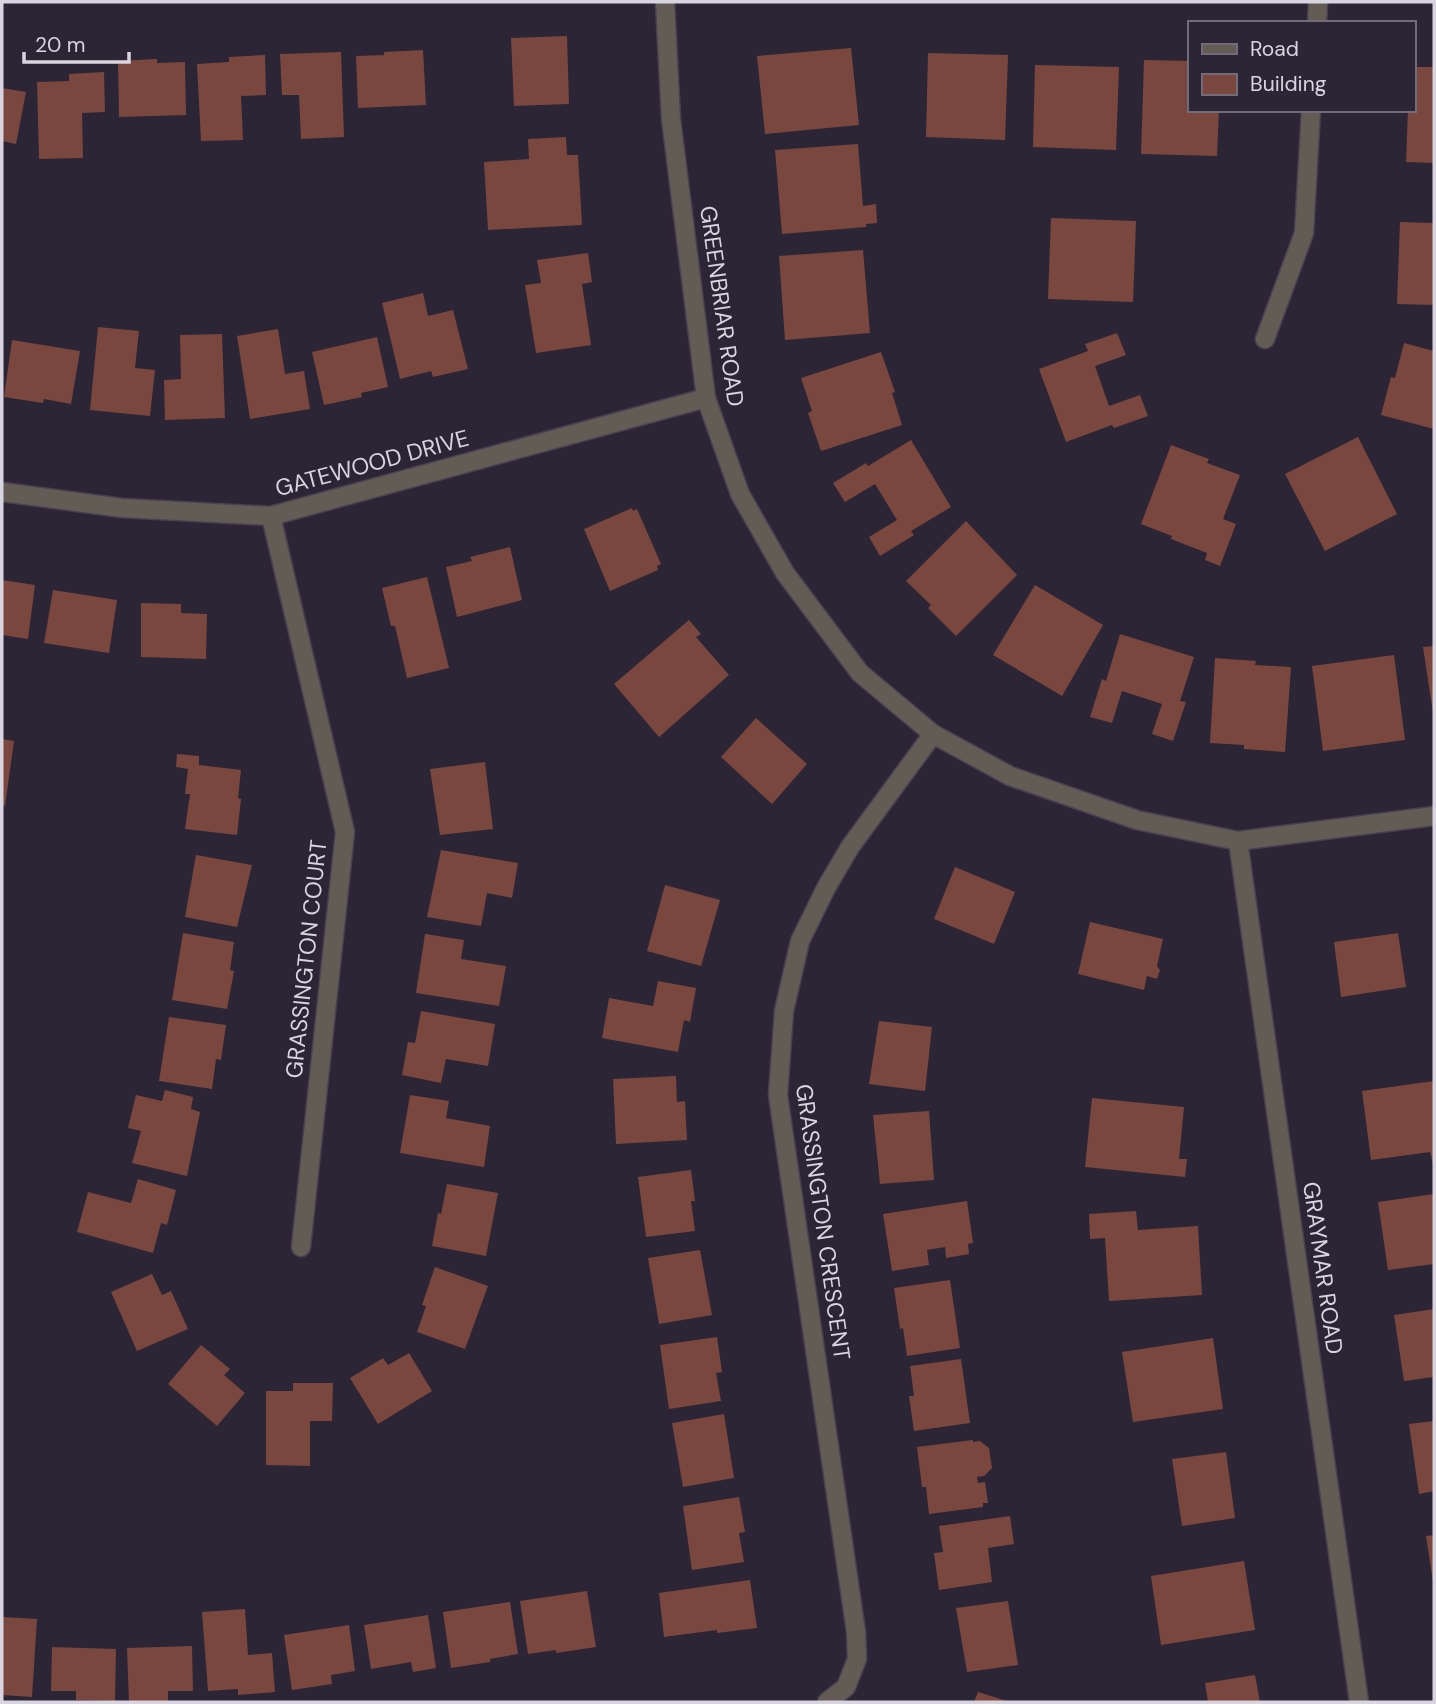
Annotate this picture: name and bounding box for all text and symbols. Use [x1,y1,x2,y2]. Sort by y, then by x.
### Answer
scale bar [24,21,130,65]
legend [1188,21,1415,112]
text: 20 m [35,31,86,59]
text: Road [1250,35,1299,63]
text: Building [1250,70,1327,98]
street label: GREENBRIAR ROAD [693,204,751,408]
street label: GATEWOOD DRIVE [272,423,472,503]
street label: GRASSINGTON COURT [279,838,333,1080]
street label: GRASSINGTON CRESCENT [789,1082,857,1362]
street label: GRAYMAR ROAD [1296,1180,1350,1356]

